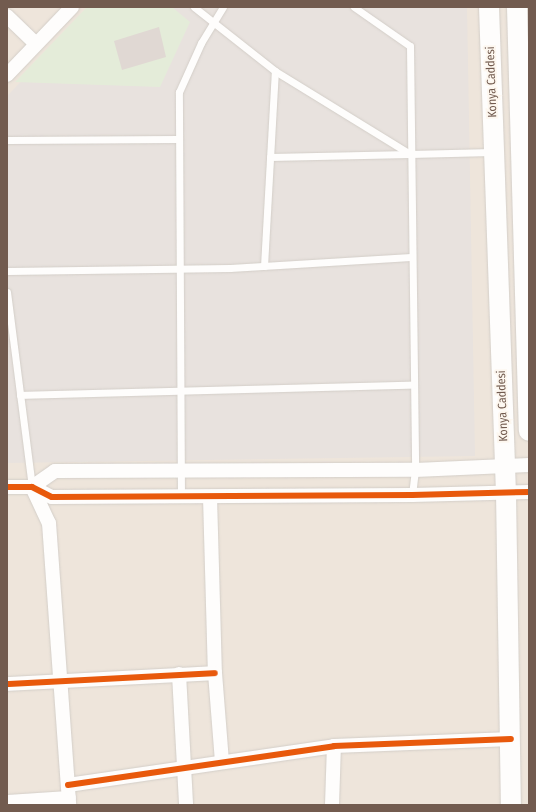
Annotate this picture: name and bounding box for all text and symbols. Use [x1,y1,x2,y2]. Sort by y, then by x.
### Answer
street label: Konya Caddesi [484,46,500,118]
street label: Konya Caddesi [495,370,511,442]

